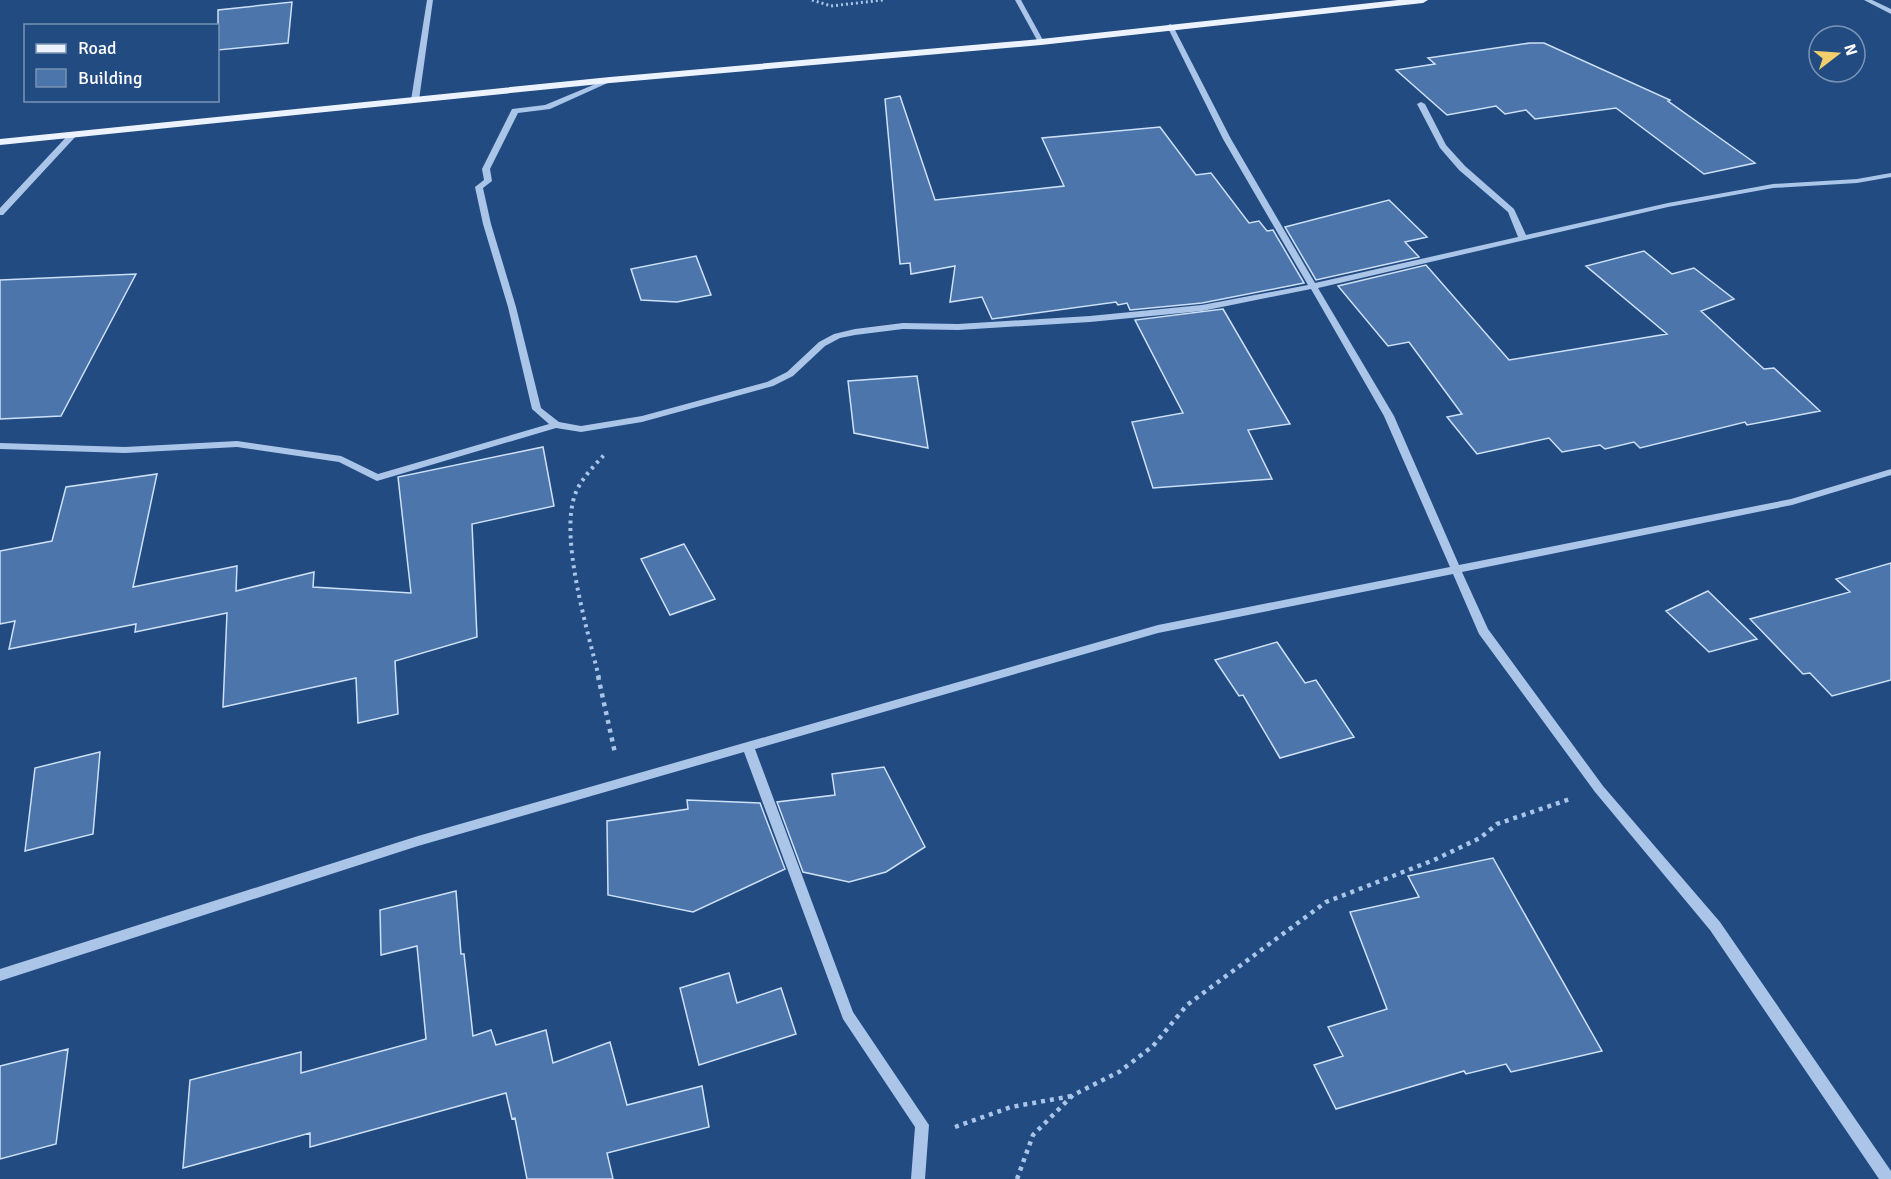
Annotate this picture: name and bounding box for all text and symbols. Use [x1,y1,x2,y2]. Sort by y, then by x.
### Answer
legend [24,24,219,102]
north arrow [1807,24,1867,84]
text: Road [78,37,117,59]
text: N [1839,42,1862,58]
text: Building [78,67,142,89]

